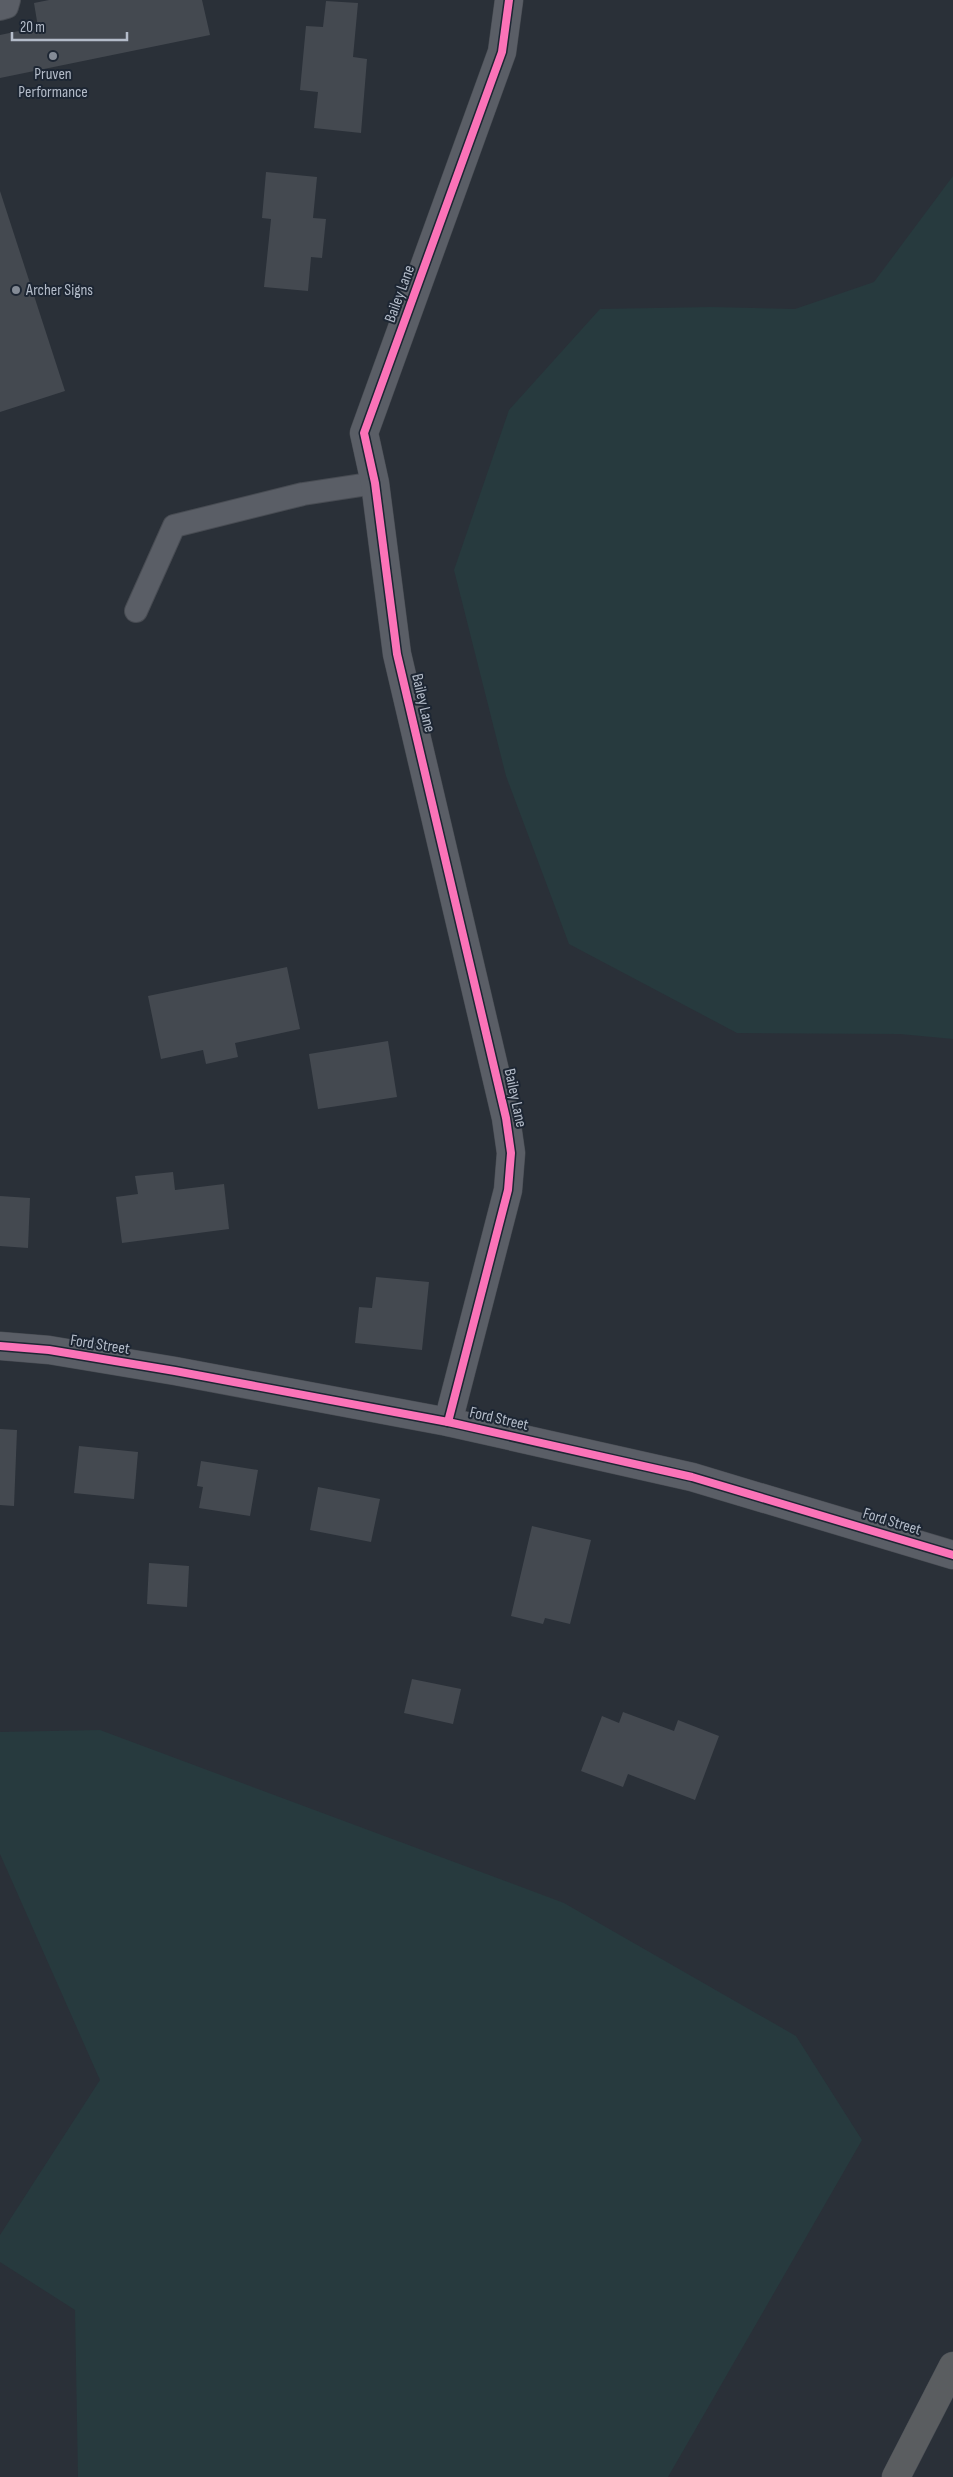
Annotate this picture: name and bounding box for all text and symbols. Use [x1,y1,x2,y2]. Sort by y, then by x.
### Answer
scale bar [12,10,128,42]
text: 20 m [20,18,45,37]
marker: Pruven Performance [47,50,59,62]
place label: Pruven Performance [18,65,88,102]
street label: Bailey Lane [381,263,419,325]
place label: Archer Signs [25,281,93,300]
marker: Archer Signs [10,284,22,296]
street label: Bailey Lane [407,672,439,734]
street label: Bailey Lane [500,1067,530,1129]
street label: Ford Street [69,1331,131,1359]
street label: Ford Street [468,1403,530,1435]
street label: Ford Street [861,1504,923,1540]

